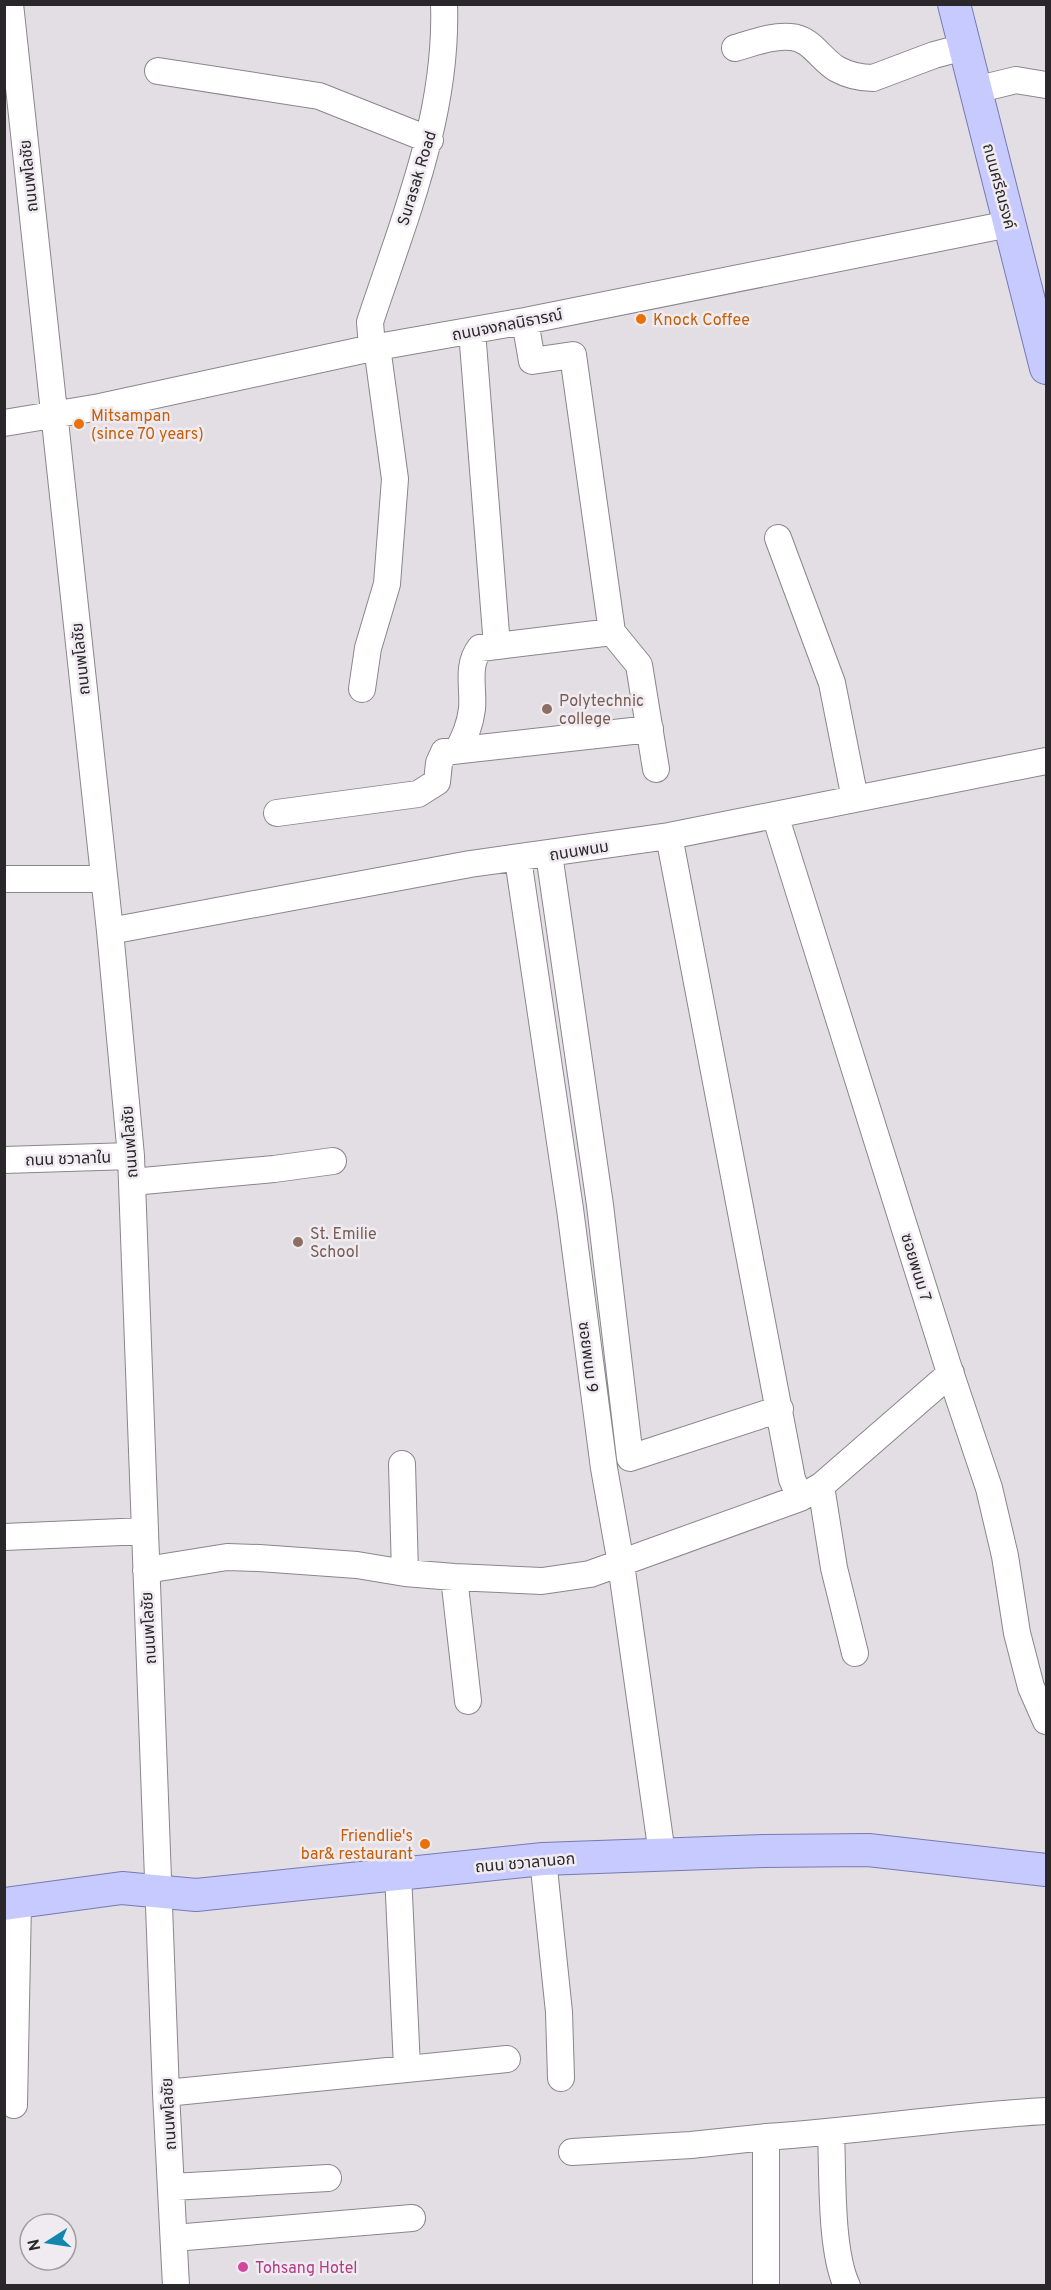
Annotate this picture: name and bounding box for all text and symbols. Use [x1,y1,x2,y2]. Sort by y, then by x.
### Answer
street label: Surasak Road [394,129,442,228]
street label: ถนนพโลชัย [16,139,44,213]
street label: ถนนศรีณรงค์ [977,141,1019,232]
street label: ถนนจงกลนิธารณ์ [450,305,564,347]
place label: Knock Coffee [653,311,750,331]
marker: Knock Coffee [634,312,648,326]
place label: Mitsampan (since 70 years) [91,407,204,445]
marker: Mitsampan (since 70 years) [72,417,86,431]
street label: ถนนพโลชัย [68,622,96,696]
place label: Polytechnic college [559,692,644,730]
marker: Polytechnic college [540,702,554,716]
street label: ถนนพนม [548,837,611,867]
street label: ถนนพโลชัย [118,1105,144,1179]
street label: ถนน ชวาลาใน [25,1149,111,1171]
place label: St. Emilie School [310,1225,377,1263]
street label: ซอยพนม 7 [895,1231,935,1304]
marker: St. Emilie School [291,1235,305,1249]
street label: ซอยพนม 9 [573,1320,601,1394]
street label: ถนนพโลชัย [138,1591,162,1665]
place label: Friendlie's bar& restaurant [301,1827,413,1865]
marker: Friendlie's bar& restaurant [418,1837,432,1851]
street label: ถนน ชวาลานอก [474,1850,576,1878]
street label: ถนนพโลชัย [158,2077,182,2151]
north arrow [18,2212,78,2272]
text: N [24,2237,46,2252]
place label: Tohsang Hotel [255,2259,358,2279]
marker: Tohsang Hotel [236,2260,250,2274]

